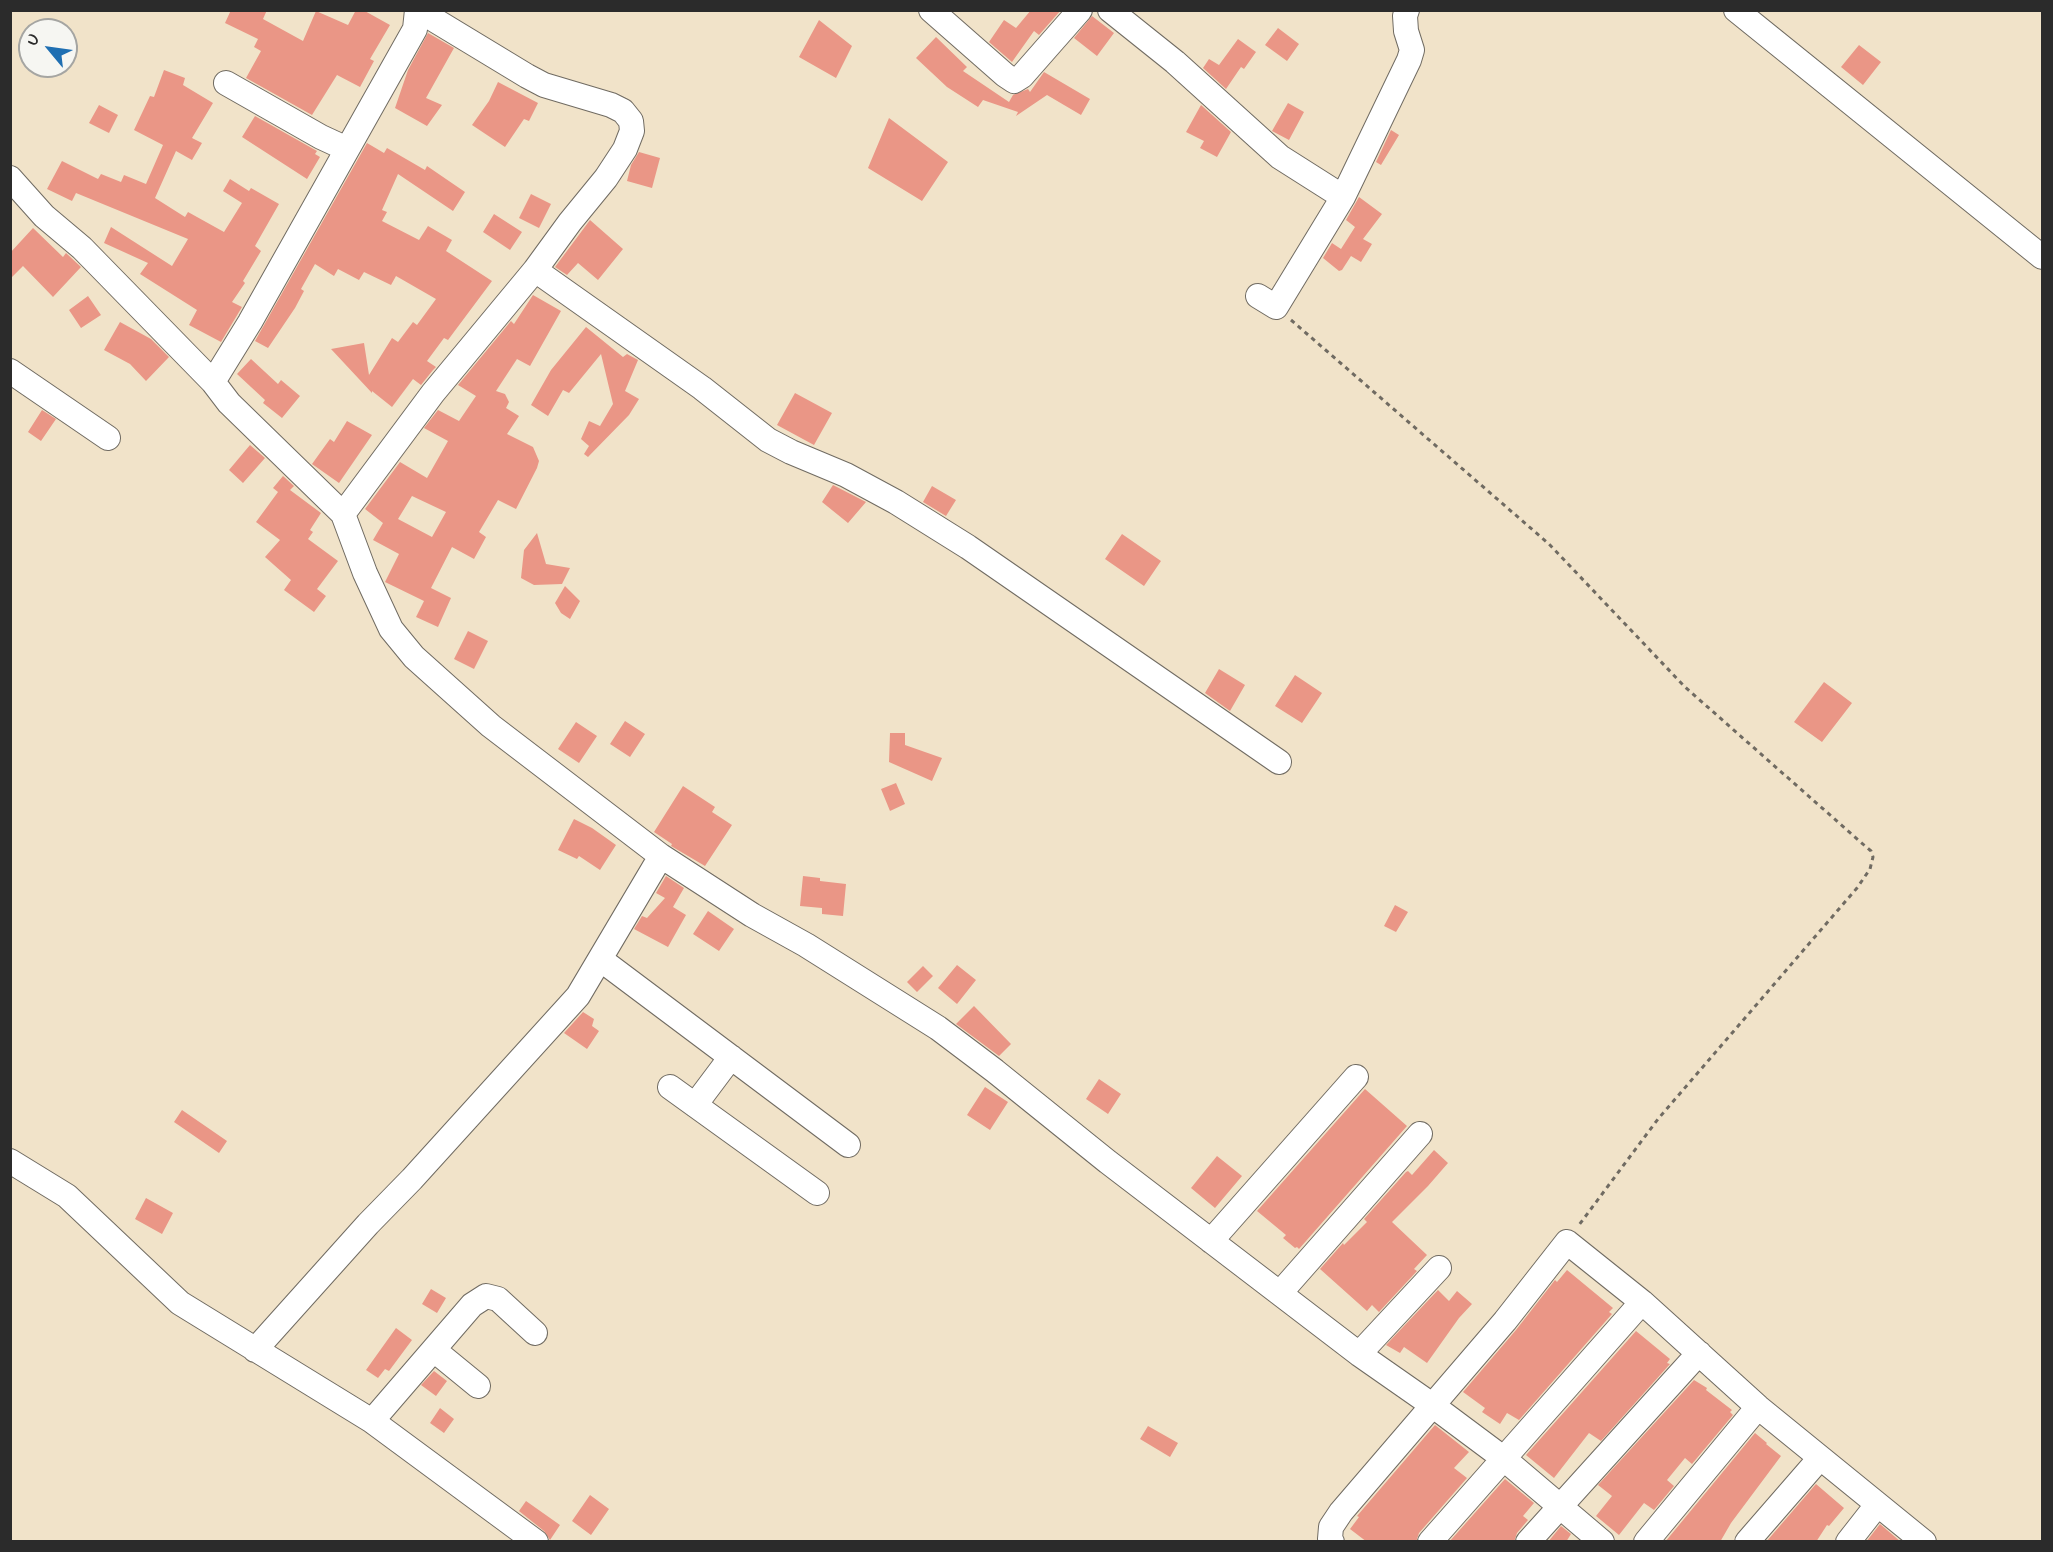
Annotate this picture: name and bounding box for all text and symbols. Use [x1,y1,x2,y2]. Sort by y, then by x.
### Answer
north arrow [18,18,78,78]
text: U [22,30,45,50]

